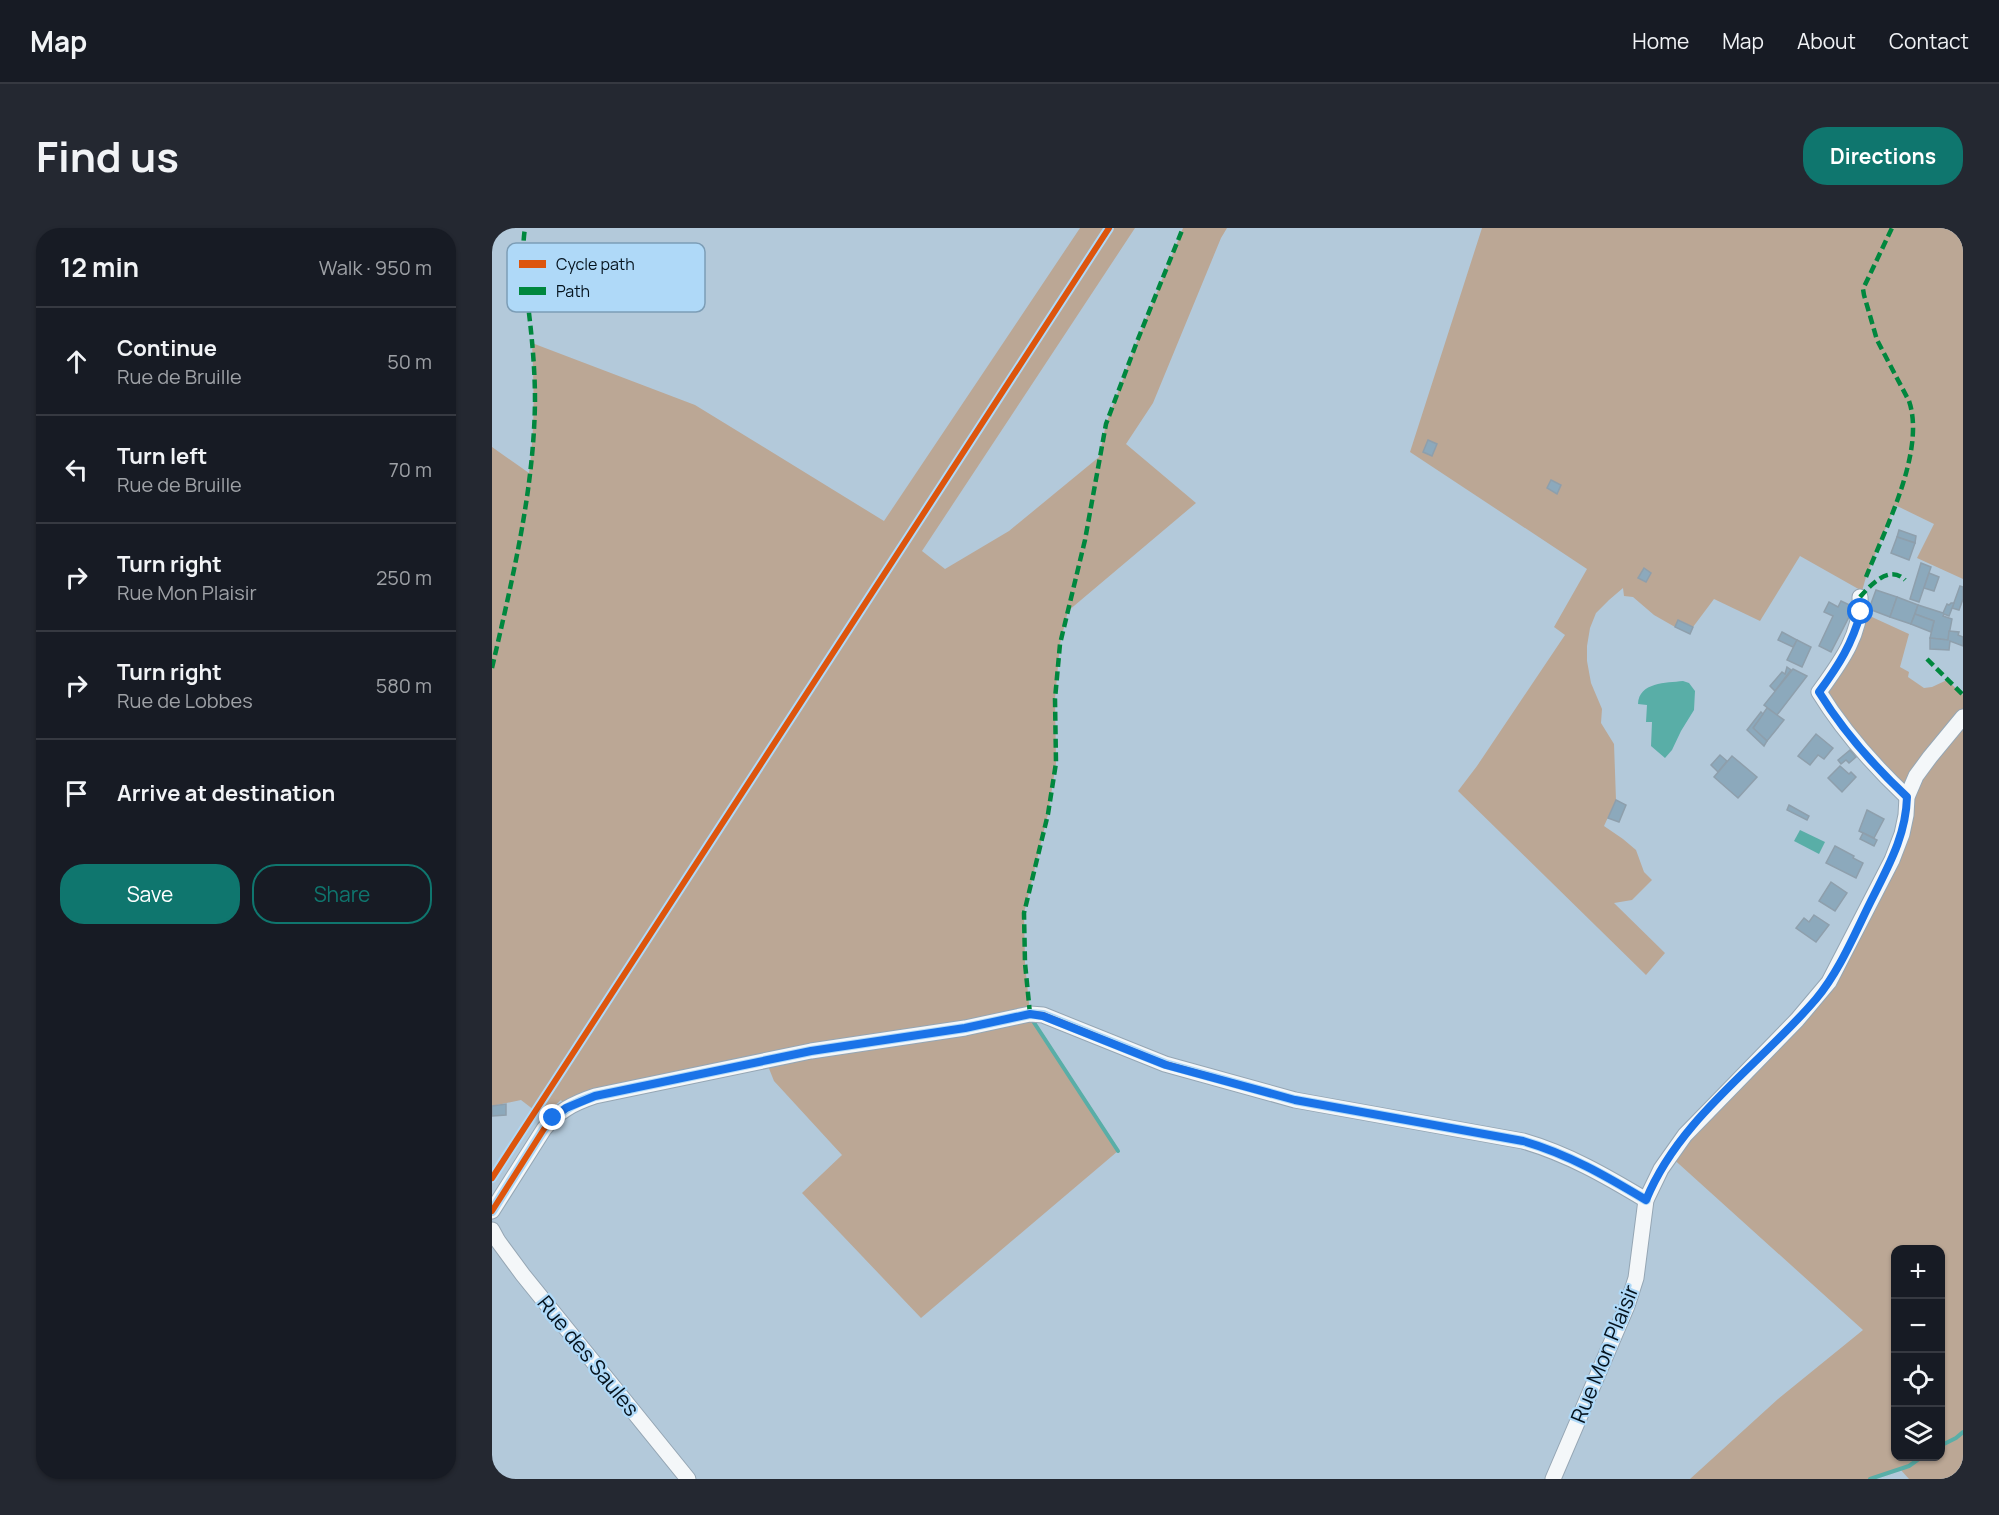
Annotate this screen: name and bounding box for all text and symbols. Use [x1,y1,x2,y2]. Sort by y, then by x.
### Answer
text: Map [30,22,87,60]
text: Home [1632,27,1689,55]
text: Map [1722,27,1764,55]
text: About [1797,27,1856,55]
text: Contact [1889,27,1969,55]
text: Find us [36,127,179,185]
button: Directions [1803,127,1963,185]
legend [507,243,705,312]
text: 12 min [60,249,139,285]
text: Cycle path [556,253,635,275]
text: Walk · 950 m [319,254,432,281]
text: Path [556,280,590,302]
text: Continue [117,333,217,363]
icon: ahead [60,345,93,378]
text: 50 m [387,348,432,375]
text: Rue de Bruille [117,363,242,390]
text: Turn left [117,441,207,471]
icon: left [60,453,93,486]
text: 70 m [389,456,432,483]
text: Rue de Bruille [117,471,242,498]
text: Turn right [117,549,222,579]
icon: right [60,561,93,594]
text: 250 m [376,564,432,591]
text: Rue Mon Plaisir [117,579,257,606]
route start [1847,598,1873,624]
text: Turn right [117,657,222,687]
icon: right [60,669,93,702]
text: 580 m [376,672,432,699]
text: Rue de Lobbes [117,687,253,714]
icon: arrive [60,777,93,810]
text: Arrive at destination [117,778,335,808]
button: Save [60,864,240,924]
button: Share [252,864,432,924]
route end [539,1104,565,1130]
map controls [1891,1245,1945,1461]
button: + [1891,1245,1945,1299]
street label: Rue Mon Plaisir [1564,1280,1645,1427]
street label: Rue des Saules [532,1289,646,1421]
button: − [1891,1299,1945,1353]
button: locate [1891,1353,1945,1407]
button: layers [1891,1407,1945,1461]

